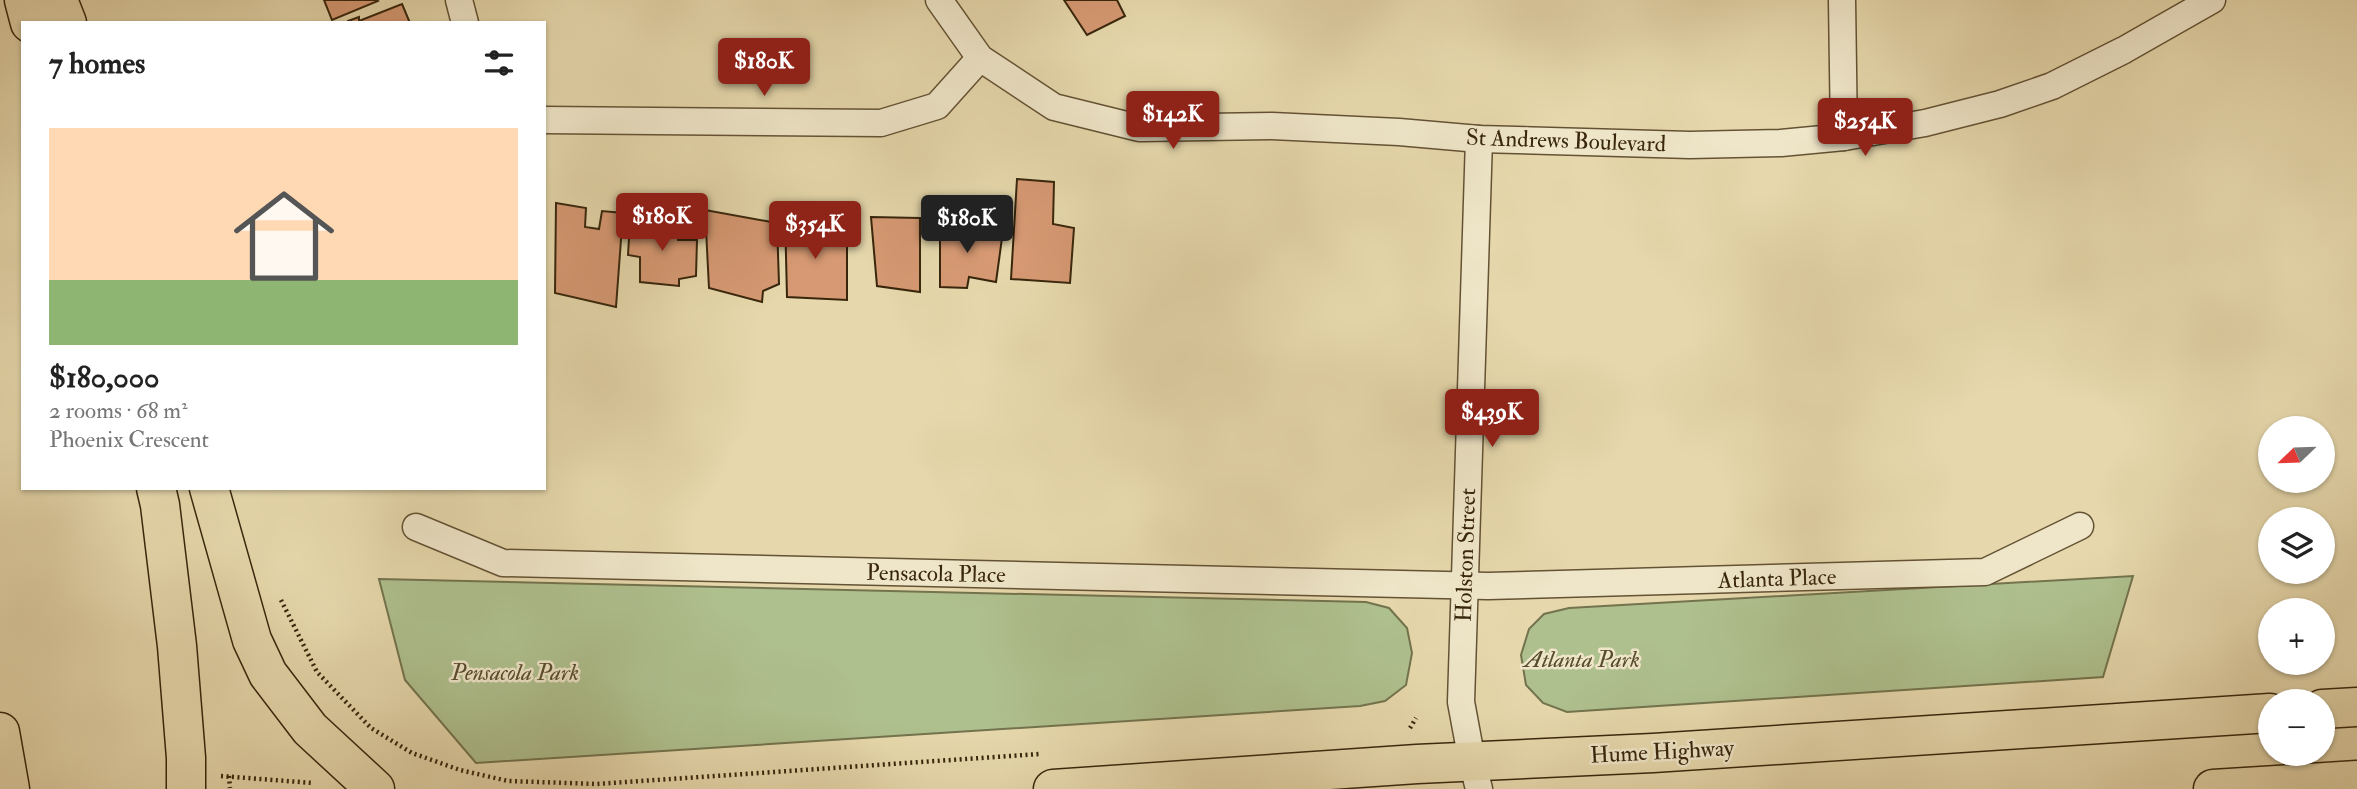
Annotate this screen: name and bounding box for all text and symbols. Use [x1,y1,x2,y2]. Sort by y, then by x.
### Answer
pin: $180K [715,38,813,98]
icon: filters [480,44,518,82]
text: 7 homes [49,45,145,82]
text: $180K [734,46,794,75]
pin: $142K [1124,92,1222,151]
text: $142K [1142,99,1204,128]
pin: $254K [1816,99,1914,158]
text: $254K [1834,106,1896,135]
street label: St Andrews Boulevard [1465,123,1667,158]
icon: home [221,173,347,299]
pin: $180K [613,194,711,253]
pin: $180K [918,196,1016,255]
text: $180K [632,201,692,230]
pin: $354K [766,202,864,261]
text: $180K [937,203,997,232]
text: $354K [785,209,845,238]
text: $180,000 [49,359,159,396]
pin: $439K [1443,390,1541,449]
text: 2 rooms · 68 m² [49,396,188,425]
text: $439K [1461,397,1523,426]
north arrow [2258,416,2334,494]
map controls [2258,416,2335,766]
text: Phoenix Crescent [49,425,209,454]
street label: Holston Street [1449,488,1482,622]
button: layers [2258,507,2335,584]
street label: Pensacola Place [866,558,1006,589]
street label: Atlanta Place [1716,562,1837,595]
button: + [2258,598,2335,675]
park label: Atlanta Park [1521,645,1640,674]
park label: Pensacola Park [450,658,579,687]
button: − [2258,689,2335,766]
street label: Hume Highway [1589,733,1736,770]

